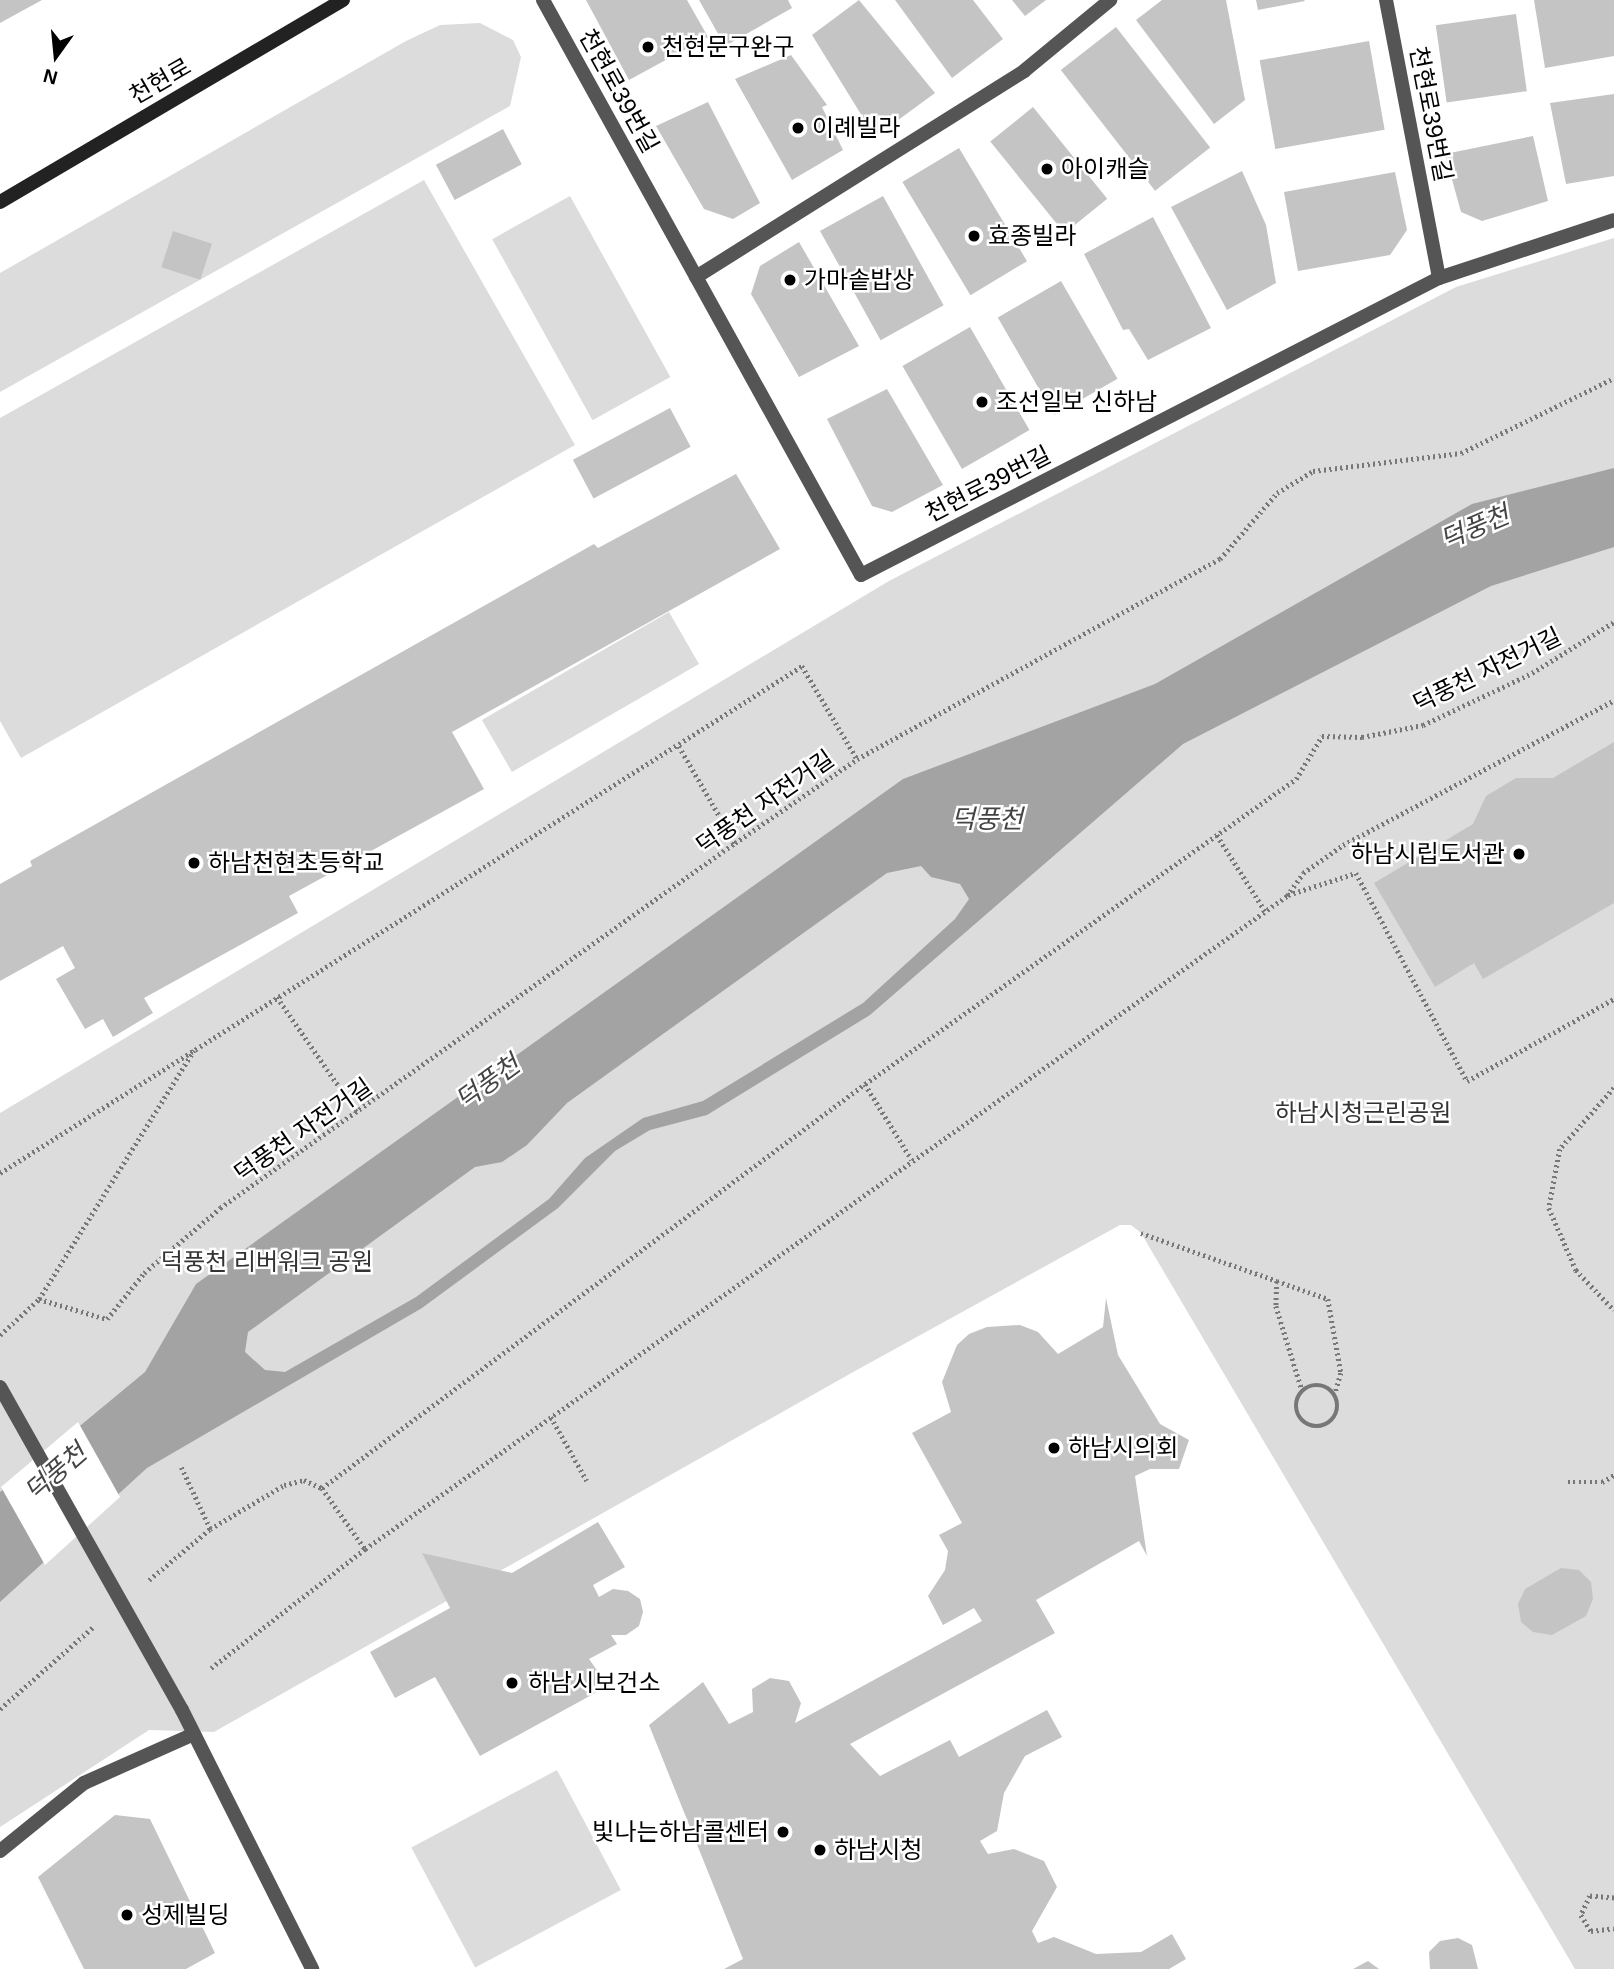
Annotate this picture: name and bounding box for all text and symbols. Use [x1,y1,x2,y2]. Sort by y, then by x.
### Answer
north arrow [21,21,91,91]
street label: 천현로39번길 [573,24,665,158]
place label: 천현문구완구 [662,33,794,61]
marker: 천현문구완구 [640,39,656,55]
street label: 천현로39번길 [1404,44,1458,184]
street label: 천현로 [124,52,196,110]
text: N [41,65,60,89]
place label: 이례빌라 [812,114,900,142]
marker: 이례빌라 [790,120,806,136]
place label: 아이캐슬 [1061,155,1149,183]
marker: 아이캐슬 [1039,161,1055,177]
place label: 효종빌라 [988,222,1076,250]
marker: 효종빌라 [966,228,982,244]
place label: 가마솥밥상 [804,266,914,294]
marker: 가마솥밥상 [782,272,798,288]
place label: 조선일보 신하남 [996,388,1157,416]
marker: 조선일보 신하남 [974,394,990,410]
street label: 천현로39번길 [920,440,1056,528]
water label: 덕풍천 [1436,500,1514,556]
street label: 덕풍천 자전거길 [1408,622,1566,718]
street label: 덕풍천 자전거길 [691,744,839,860]
water label: 덕풍천 [951,804,1023,836]
place label: 하남시립도서관 [1350,840,1505,868]
marker: 하남시립도서관 [1511,846,1527,862]
place label: 하남천현초등학교 [208,849,385,877]
marker: 하남천현초등학교 [186,855,202,871]
water label: 덕풍천 [450,1049,526,1117]
street label: 덕풍천 자전거길 [229,1072,377,1188]
park label: 하남시청근린공원 [1275,1099,1451,1127]
park label: 덕풍천 리버워크 공원 [161,1248,373,1276]
place label: 하남시의회 [1068,1434,1178,1462]
water label: 덕풍천 [19,1438,93,1508]
marker: 하남시의회 [1046,1440,1062,1456]
place label: 하남시보건소 [528,1669,660,1697]
marker: 하남시보건소 [502,1673,522,1693]
place label: 빛나는하남콜센터 [592,1818,769,1846]
marker: 빛나는하남콜센터 [775,1824,791,1840]
place label: 하남시청 [834,1836,922,1864]
marker: 하남시청 [812,1842,828,1858]
place label: 성제빌딩 [141,1901,229,1929]
marker: 성제빌딩 [119,1907,135,1923]

